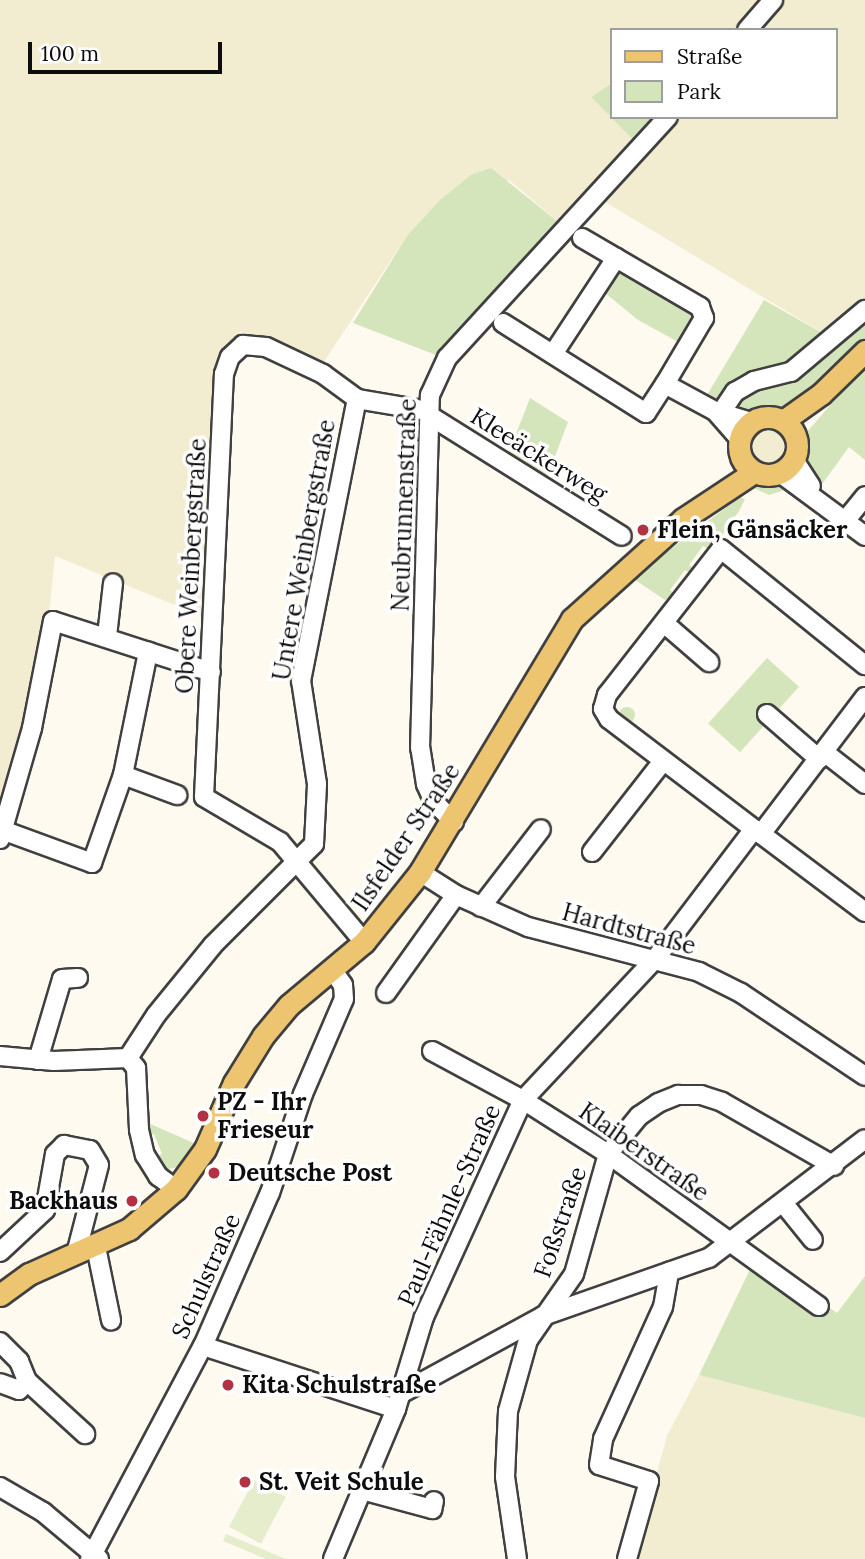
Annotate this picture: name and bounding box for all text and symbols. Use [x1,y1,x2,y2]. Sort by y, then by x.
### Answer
scale bar [32,28,226,72]
legend [610,28,837,119]
text: 100 m [41,40,99,67]
text: Straße [677,43,742,70]
text: Park [677,78,721,105]
street label: Neubrunnenstraße [386,398,422,612]
street label: Kleeäckerweg [465,402,613,508]
street label: Untere Weinbergstraße [267,417,341,683]
street label: Obere Weinbergstraße [170,438,212,694]
place label: Flein, Gänsäcker [657,516,847,544]
marker: Flein, Gänsäcker [635,522,651,538]
street label: Ilsfelder Straße [346,758,466,916]
street label: Hardtstraße [559,897,699,961]
place label: PZ - Ihr Frieseur [217,1088,314,1144]
street label: Klaiberstraße [574,1097,714,1207]
street label: Paul-Fähnle-Straße [392,1100,506,1310]
marker: PZ - Ihr Frieseur [195,1108,211,1124]
place label: Deutsche Post [228,1159,392,1187]
street label: Foßstraße [528,1163,592,1281]
marker: Deutsche Post [206,1165,222,1181]
place label: Backhaus [9,1187,118,1215]
marker: Backhaus [124,1193,140,1209]
street label: Schulstraße [166,1209,246,1343]
place label: Kita Schulstraße [242,1371,436,1399]
marker: Kita Schulstraße [220,1377,236,1393]
place label: St. Veit Schule [259,1468,424,1496]
marker: St. Veit Schule [237,1474,253,1490]

